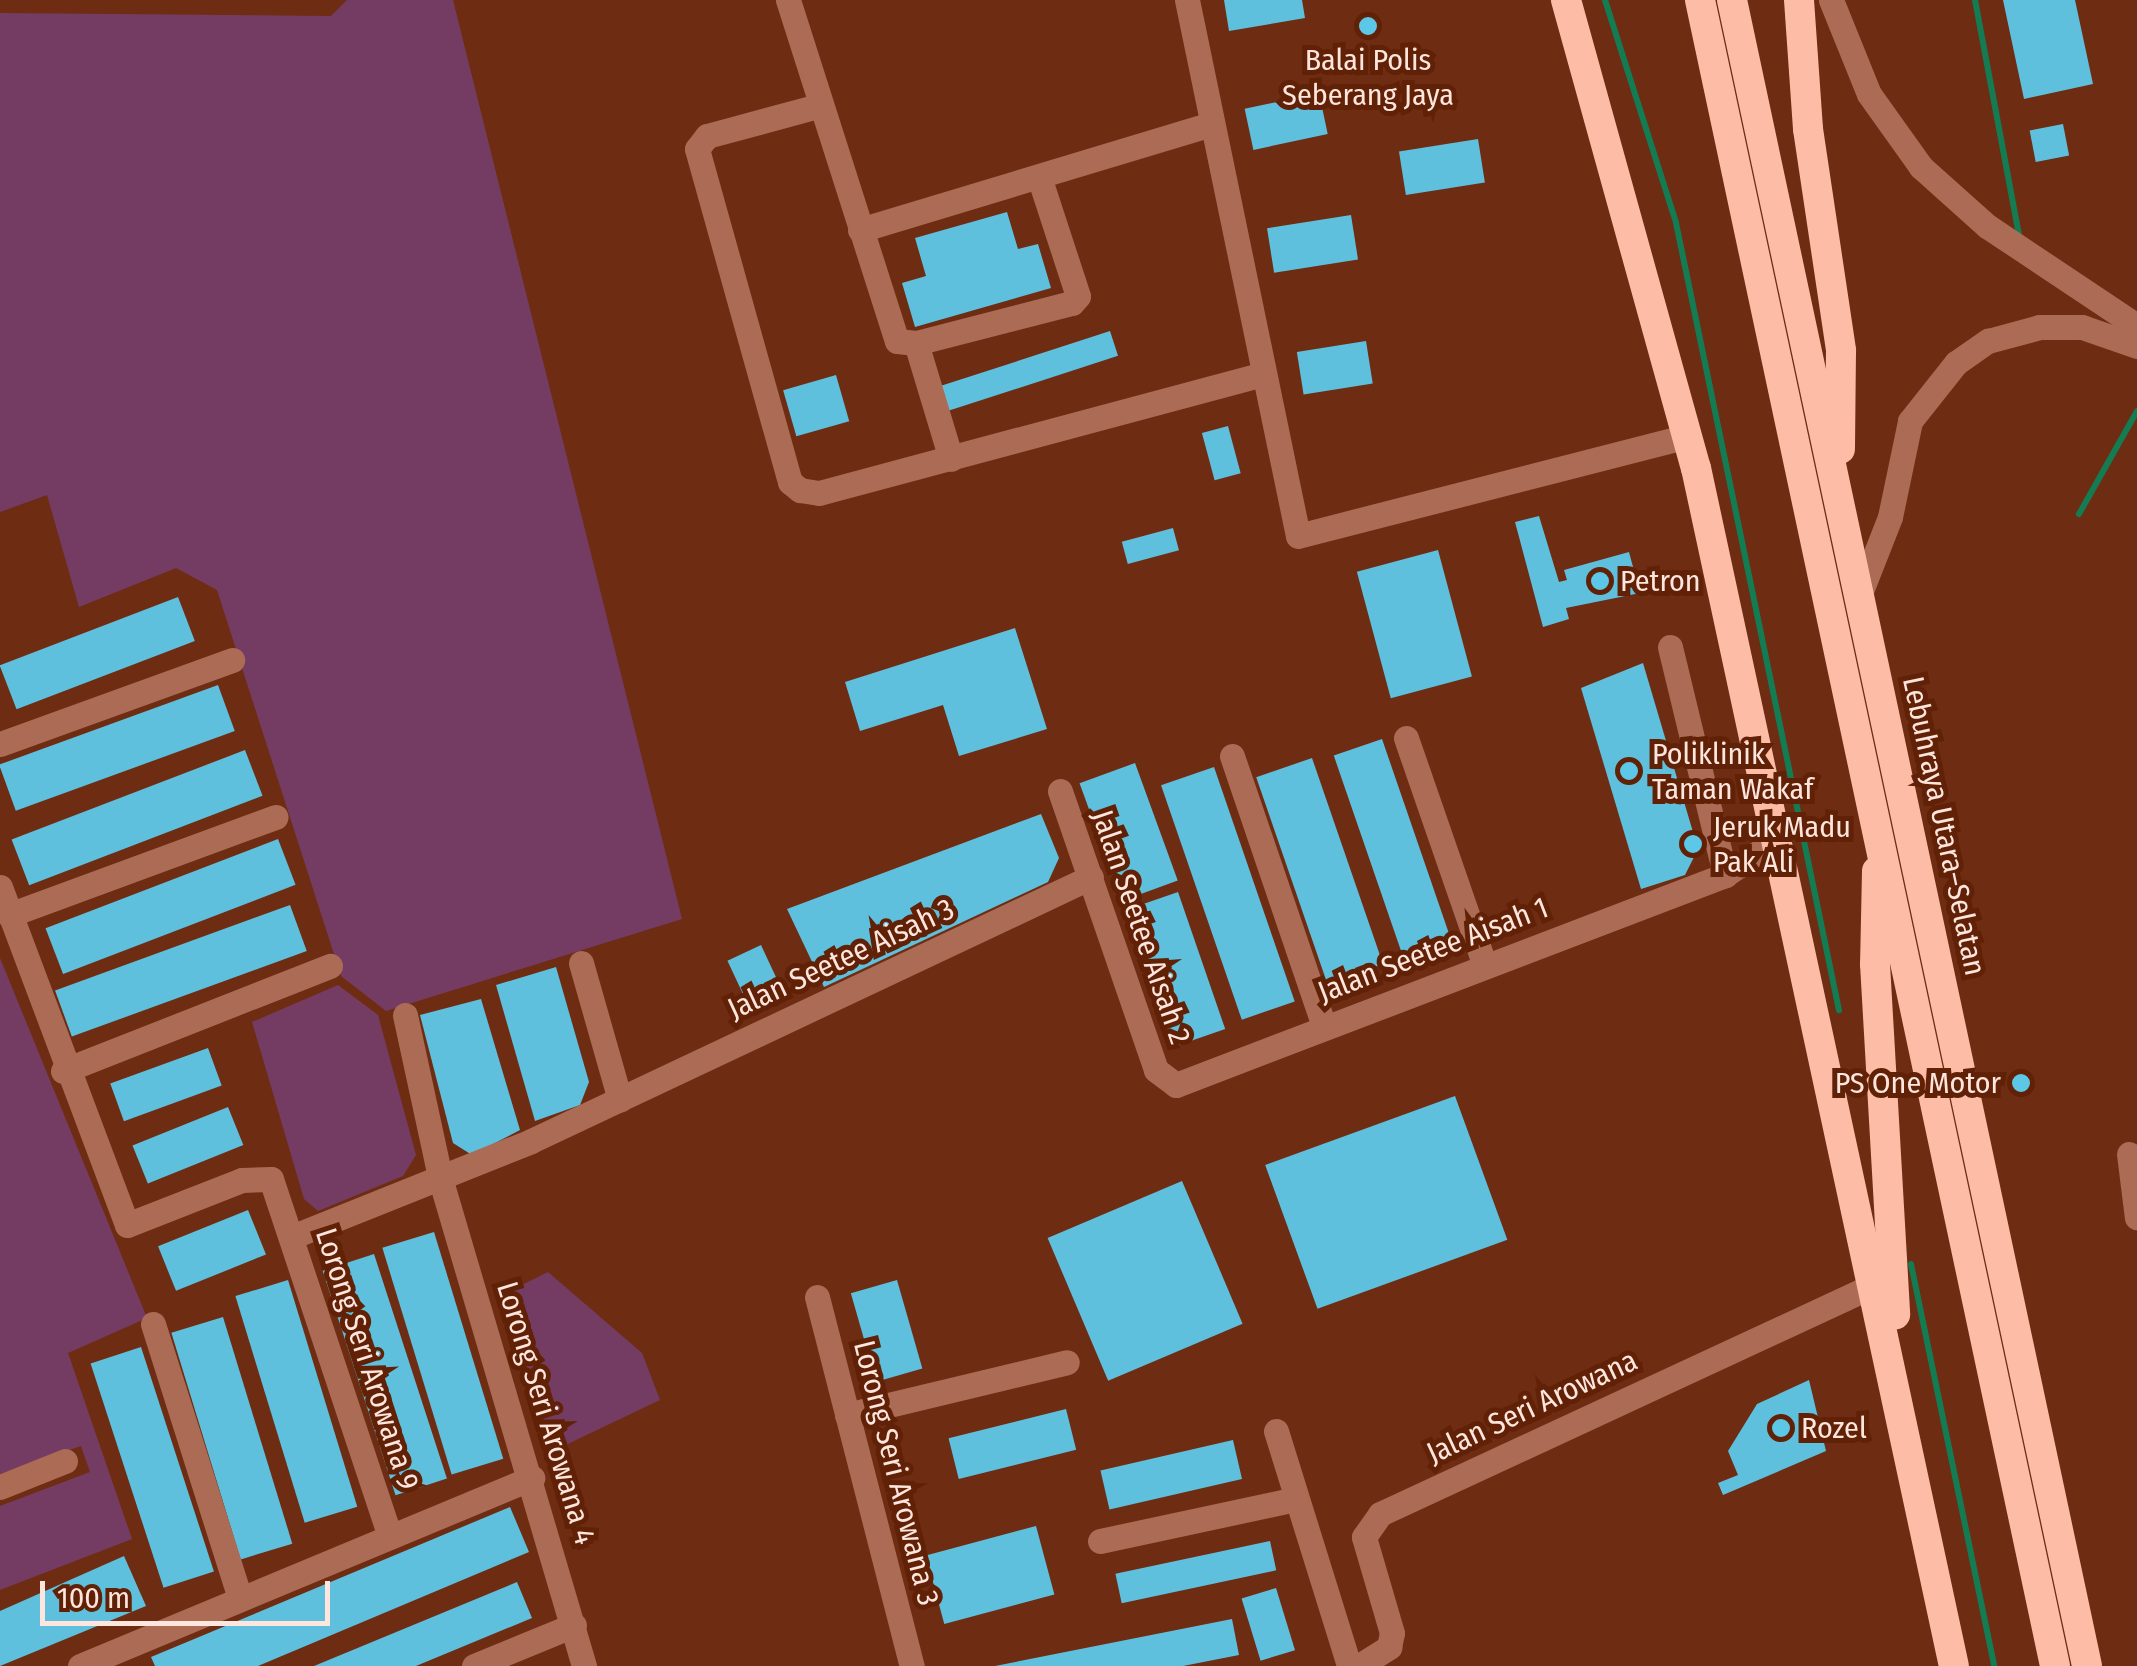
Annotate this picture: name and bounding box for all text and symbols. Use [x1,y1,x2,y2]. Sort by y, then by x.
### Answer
marker: Balai Polis Seberang Jaya [1357,15,1379,37]
place label: Balai Polis Seberang Jaya [1282,42,1454,112]
place label: Petron [1620,563,1701,599]
marker: Petron [1589,570,1611,592]
street label: Lebuhraya Utara–Selatan [1895,673,1993,979]
place label: Poliklinik Taman Wakaf [1652,736,1813,806]
marker: Poliklinik Taman Wakaf [1616,758,1642,784]
street label: Jalan Seetee Aisah 2 [1084,805,1198,1049]
place label: Jeruk Madu Pak Ali [1713,809,1851,880]
marker: Jeruk Madu Pak Ali [1682,833,1704,855]
street label: Jalan Seetee Aisah 1 [1313,890,1553,1010]
street label: Jalan Seetee Aisah 3 [722,891,960,1027]
place label: PS One Motor [1835,1065,2001,1101]
marker: PS One Motor [2010,1072,2032,1094]
street label: Lorong Seri Arowana 9 [308,1224,426,1494]
street label: Lorong Seri Arowana 4 [489,1277,603,1549]
street label: Lorong Seri Arowana 3 [846,1337,946,1609]
street label: Jalan Seri Arowana [1421,1342,1643,1472]
place label: Rozel [1801,1410,1867,1446]
marker: Rozel [1770,1417,1792,1439]
scale bar [45,1561,335,1623]
text: 100 m [57,1580,130,1616]

